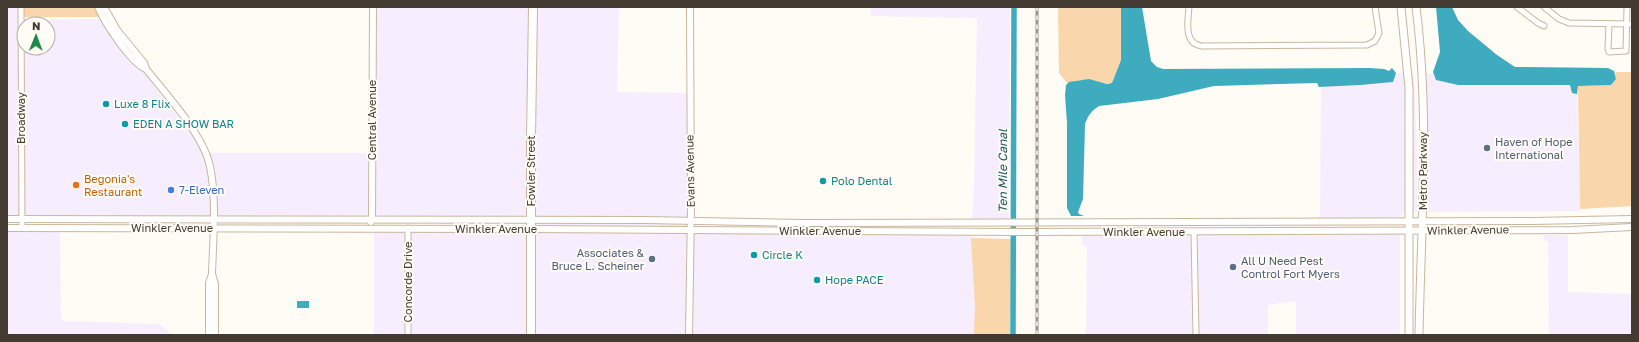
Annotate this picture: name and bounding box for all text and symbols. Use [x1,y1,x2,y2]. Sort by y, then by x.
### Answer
north arrow [16,16,56,56]
text: N [32,19,40,32]
street label: Central Avenue [365,80,378,160]
street label: Broadway [14,92,27,144]
place label: Luxe 8 Flix [114,97,170,110]
marker: Luxe 8 Flix [101,99,111,109]
place label: EDEN A SHOW BAR [133,117,234,130]
marker: EDEN A SHOW BAR [120,119,130,129]
water label: Ten Mile Canal [995,128,1010,213]
street label: Metro Parkway [1416,132,1429,210]
street label: Evans Avenue [682,134,697,208]
street label: Fowler Street [524,135,537,207]
place label: Haven of Hope International [1495,135,1573,161]
marker: Haven of Hope International [1482,143,1492,153]
place label: Begonia's Restaurant [84,172,142,198]
place label: Polo Dental [831,174,893,187]
marker: Polo Dental [818,176,828,186]
marker: Begonia's Restaurant [71,180,81,190]
place label: 7-Eleven [179,183,224,196]
marker: 7-Eleven [166,185,176,195]
street label: Winkler Avenue [131,221,213,234]
street label: Winkler Avenue [455,222,537,235]
street label: Winkler Avenue [1427,222,1509,237]
street label: Winkler Avenue [779,224,861,237]
street label: Winkler Avenue [1103,225,1185,238]
street label: Concorde Drive [401,242,414,322]
place label: Associates & Bruce L. Scheiner [551,246,645,272]
place label: Circle K [762,248,803,261]
marker: Circle K [749,250,759,260]
marker: Associates & Bruce L. Scheiner [647,254,657,264]
place label: All U Need Pest Control Fort Myers [1241,254,1340,280]
marker: All U Need Pest Control Fort Myers [1228,262,1238,272]
place label: Hope PACE [825,273,884,286]
marker: Hope PACE [812,275,822,285]

